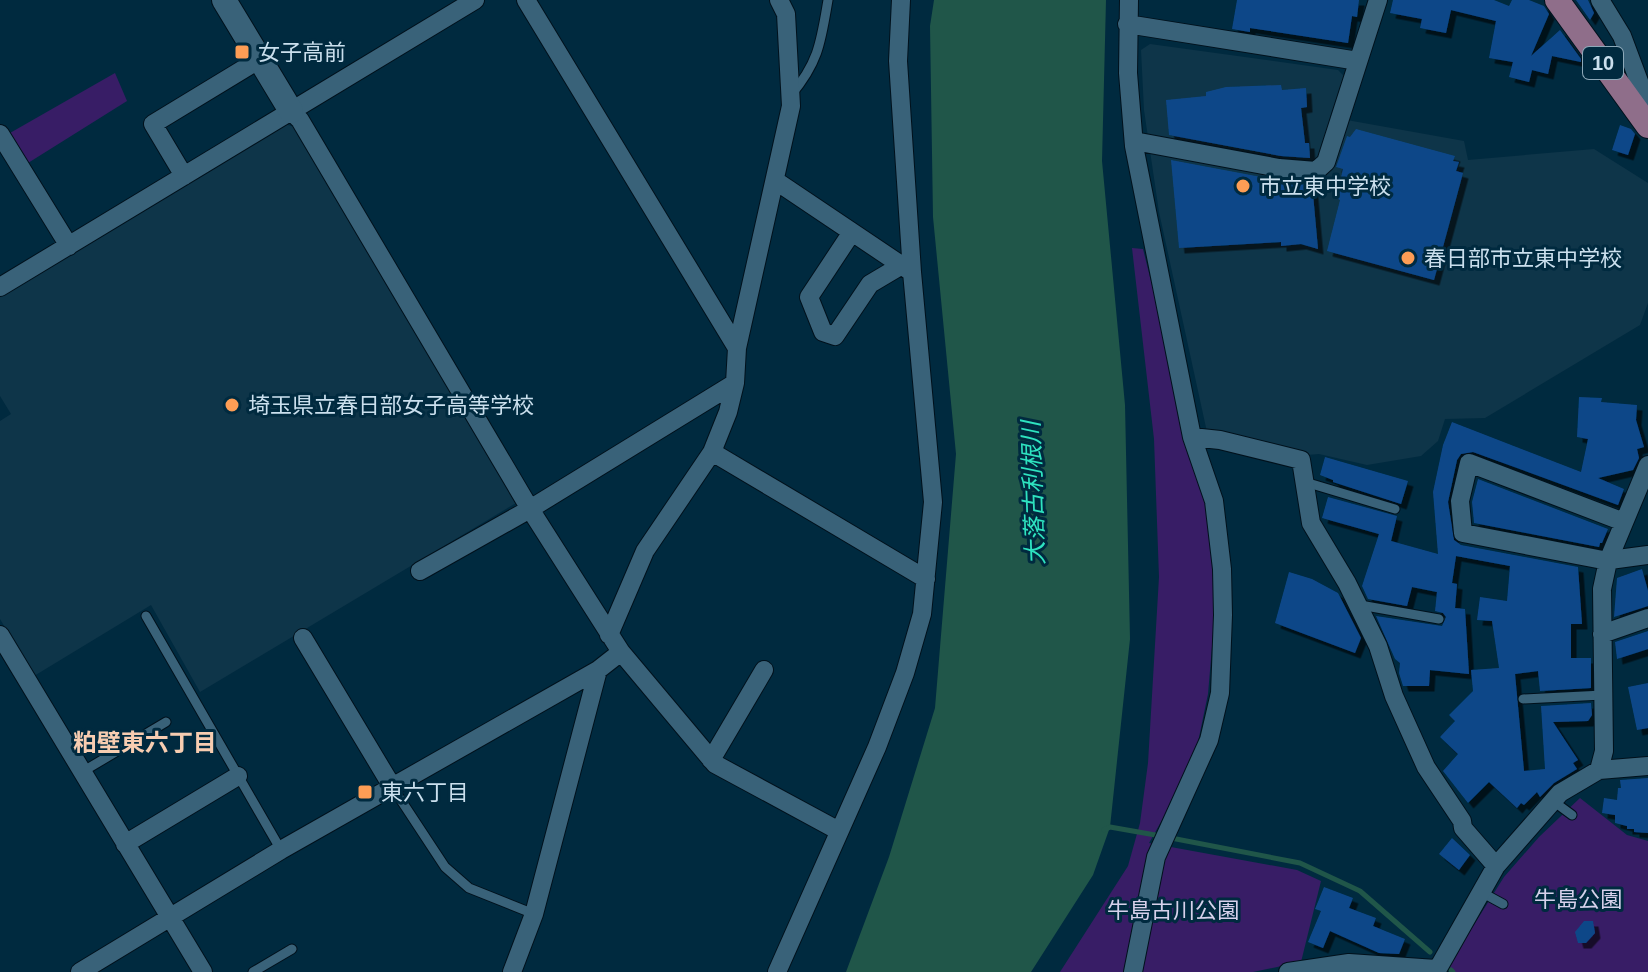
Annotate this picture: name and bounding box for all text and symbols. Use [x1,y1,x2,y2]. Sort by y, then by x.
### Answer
place label: 女子高前 [258,40,346,65]
marker: 女子高前 [233,43,251,61]
road number: 10 [1583,47,1623,79]
place label: 市立東中学校 [1259,174,1391,199]
marker: 市立東中学校 [1234,177,1252,195]
place label: 春日部市立東中学校 [1424,246,1622,271]
marker: 春日部市立東中学校 [1399,249,1417,267]
place label: 埼玉県立春日部女子高等学校 [248,393,534,418]
marker: 埼玉県立春日部女子高等学校 [223,396,241,414]
water label: 大落古利根川 [1017,418,1049,565]
district label: 粕壁東六丁目 [73,729,217,756]
place label: 東六丁目 [381,780,469,805]
marker: 東六丁目 [356,783,374,801]
park label: 牛島公園 [1534,887,1622,912]
park label: 牛島古川公園 [1107,898,1239,923]

